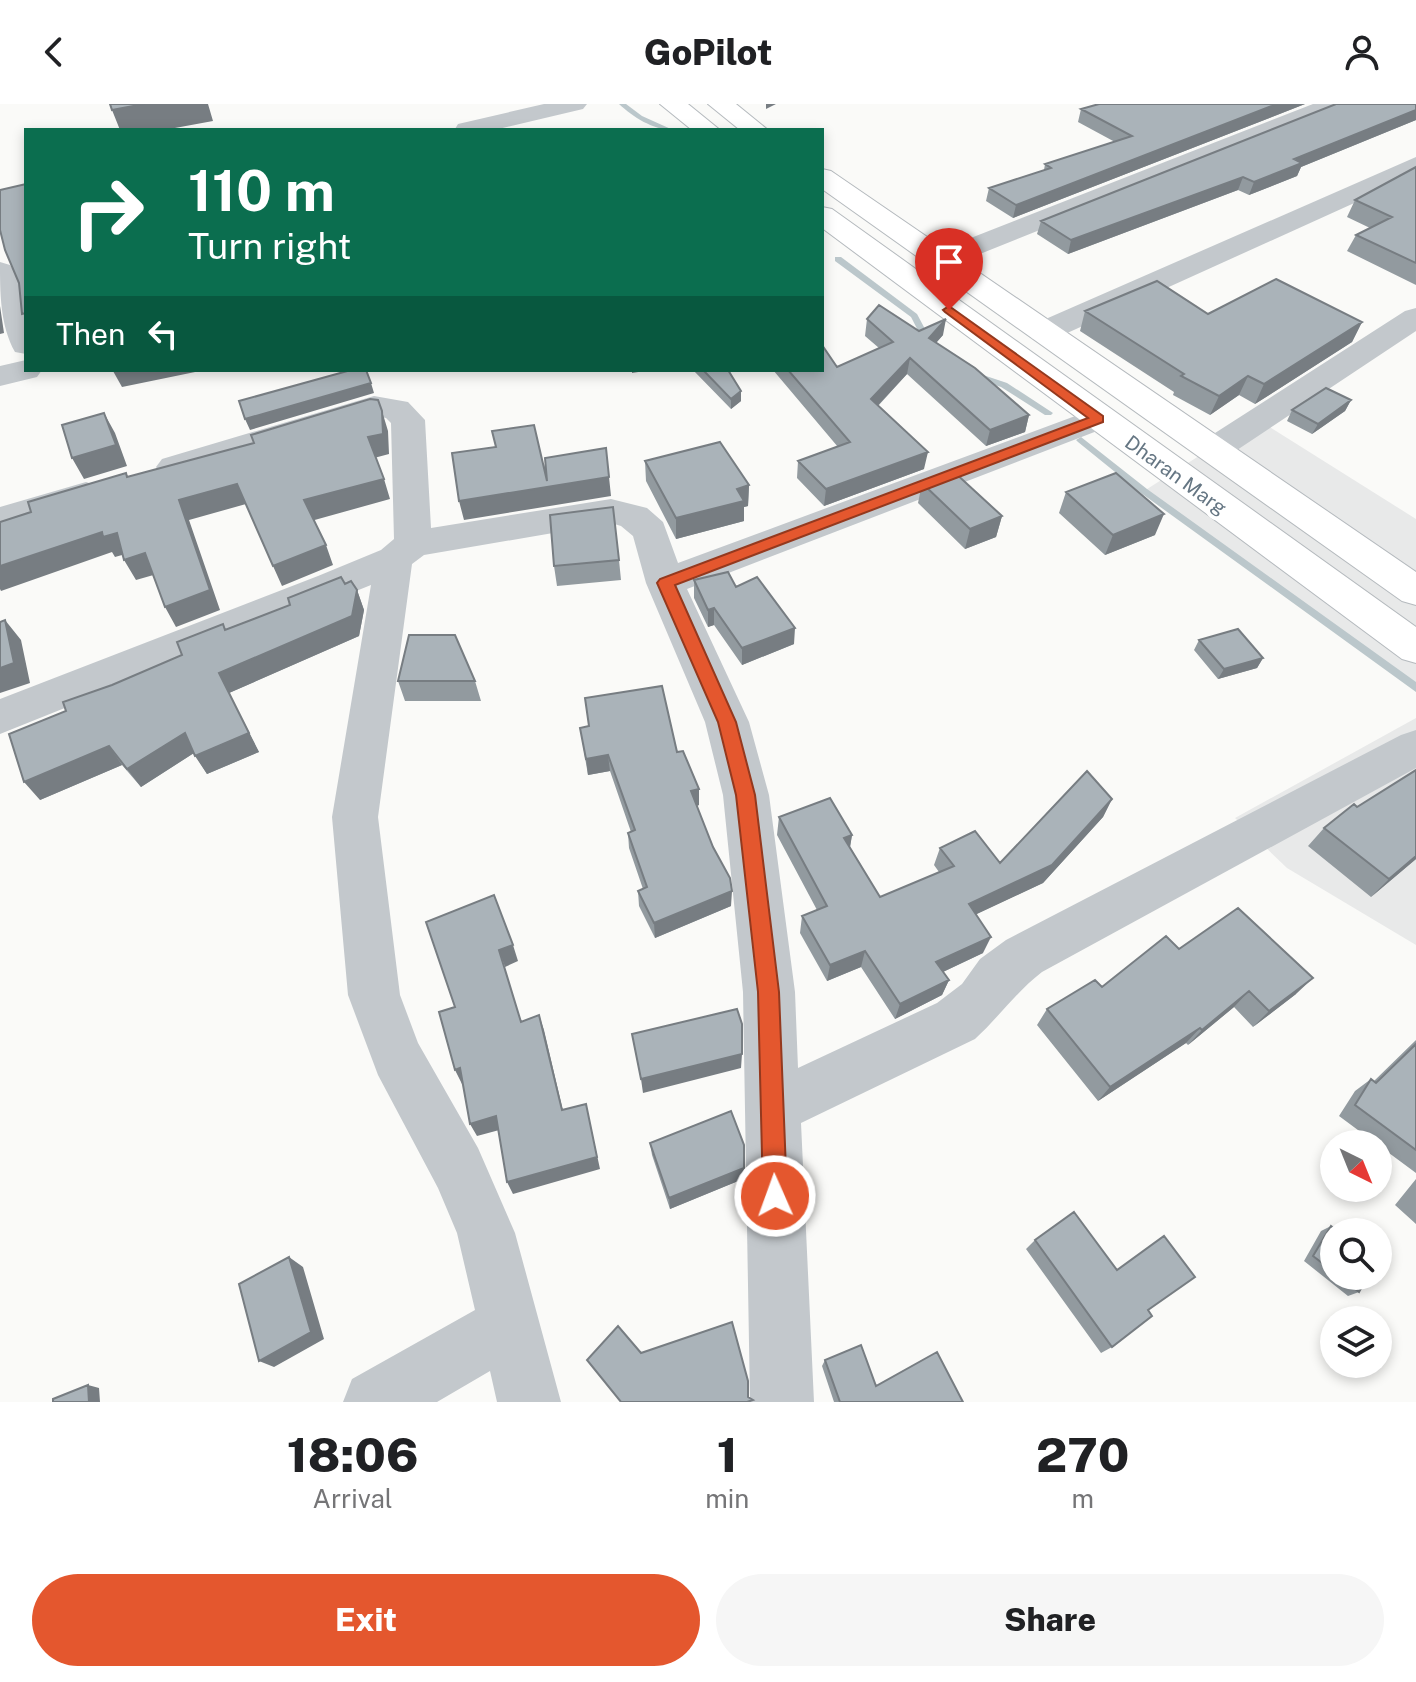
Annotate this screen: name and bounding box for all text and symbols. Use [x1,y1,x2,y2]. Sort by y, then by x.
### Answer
icon: back [32,30,76,74]
icon: person [1340,30,1384,74]
text: GoPilot [644,31,772,73]
text: 110 m [188,158,335,224]
icon: right [56,160,160,264]
text: Turn right [188,225,351,267]
pin [915,228,983,310]
icon: arrive [927,240,971,284]
icon: left [141,312,185,356]
text: Then [56,316,125,352]
street label: Dharan Marg [1120,430,1232,520]
north arrow [1320,1130,1392,1202]
map controls [1320,1130,1392,1378]
position arrow [733,1154,817,1238]
button: search [1320,1218,1392,1290]
button: layers [1320,1306,1392,1378]
text: 18:06 [287,1426,418,1483]
text: 1 [717,1426,738,1483]
text: 270 [1036,1426,1129,1483]
text: Arrival [312,1483,393,1514]
text: min [705,1483,749,1514]
text: m [1071,1483,1094,1514]
button: Exit [32,1574,700,1666]
button: Share [716,1574,1384,1666]

